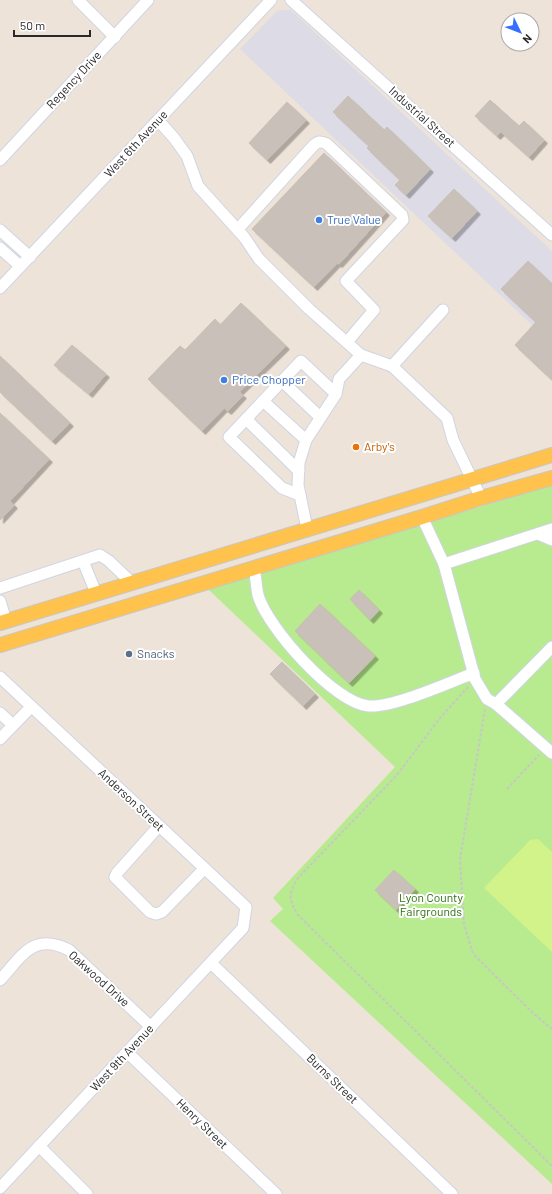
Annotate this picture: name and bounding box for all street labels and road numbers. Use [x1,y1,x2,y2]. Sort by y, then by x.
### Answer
street label: Regency Drive [43,48,104,111]
street label: Industrial Street [387,83,459,150]
street label: West 6th Avenue [101,107,170,180]
street label: Anderson Street [96,765,167,833]
street label: Oakwood Drive [66,947,133,1009]
street label: West 9th Avenue [87,1021,156,1094]
street label: Burns Street [304,1050,361,1106]
street label: Henry Street [174,1095,231,1151]

